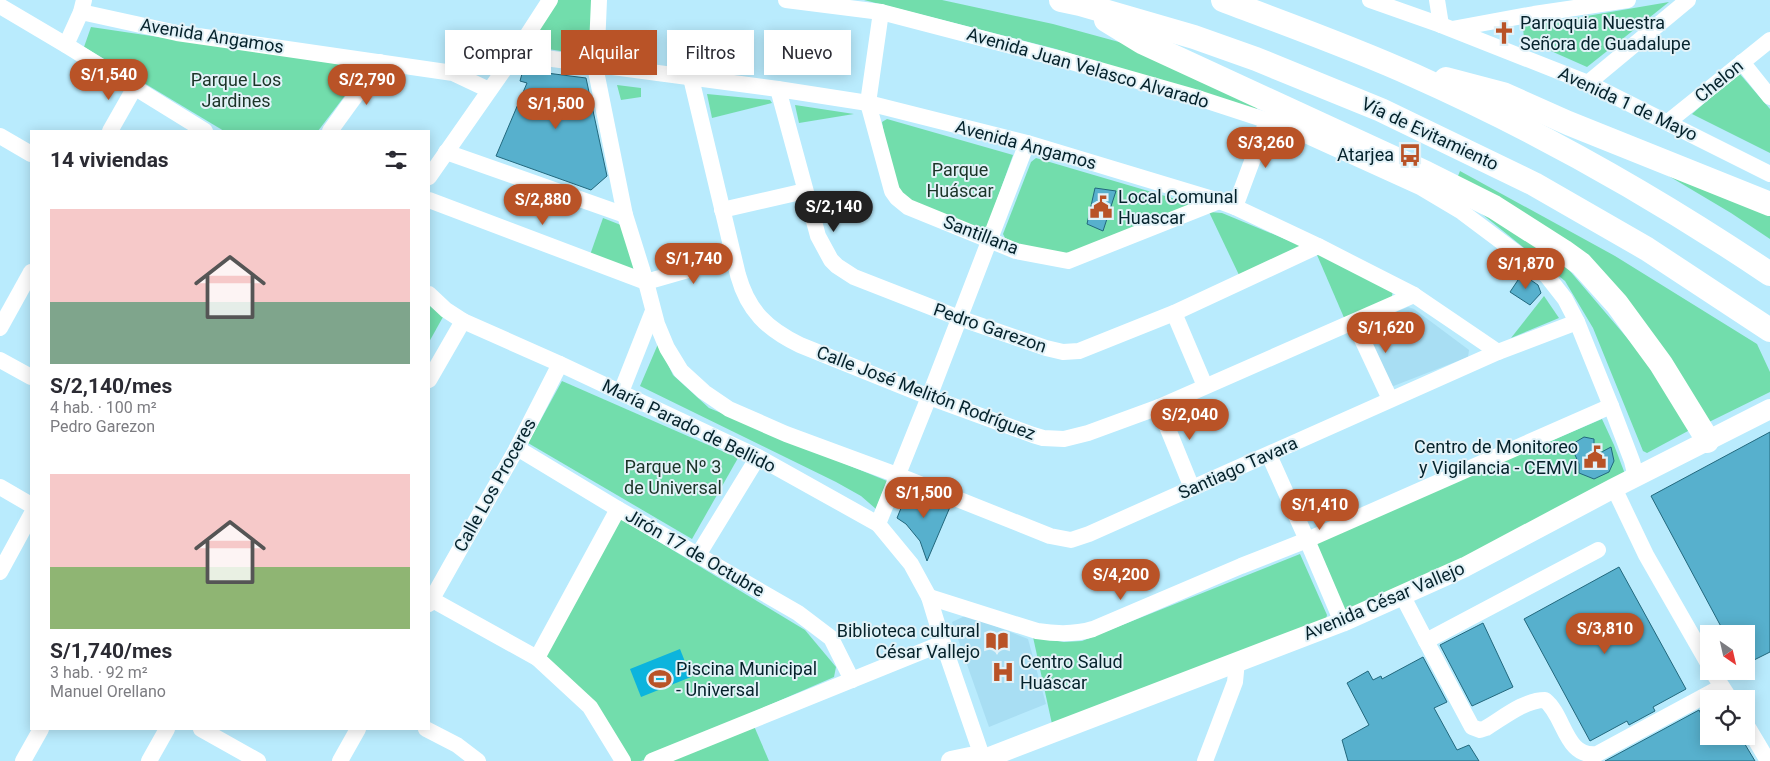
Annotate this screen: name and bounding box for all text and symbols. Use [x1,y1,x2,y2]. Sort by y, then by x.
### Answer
place label: Parroquia Nuestra Señora de Guadalupe [1520,12,1690,54]
street label: Avenida Angamos [139,14,285,57]
church icon: Parroquia Nuestra Señora de Guadalupe [1491,20,1517,46]
street label: Avenida Juan Velasco Alvarado [965,23,1212,112]
chip: Comprar [445,30,551,75]
chip: Alquilar [561,30,657,75]
chip: Filtros [667,30,754,75]
chip: Nuevo [764,30,851,75]
street label: Chelon [1690,55,1747,106]
pin: S/1,540 [63,58,155,101]
street label: Avenida 1 de Mayo [1555,62,1701,145]
pin: S/2,790 [321,64,413,106]
text: S/1,540 [81,65,137,84]
park label: Parque Los Jardines [191,69,281,111]
text: S/2,790 [339,70,395,89]
pin: S/1,500 [510,88,602,130]
street label: Vía de Evitamiento [1358,93,1502,174]
text: S/1,500 [528,94,584,113]
street label: Avenida Angamos [953,116,1099,173]
pin: S/3,260 [1220,126,1312,169]
text: S/3,260 [1238,133,1294,152]
bus stop icon: Atarjea [1397,142,1423,168]
place label: Atarjea [1337,144,1394,165]
icon: filters [382,146,410,174]
text: 14 viviendas [50,148,169,172]
park label: Parque Huáscar [926,159,994,201]
pin: S/2,880 [497,184,589,226]
place label: Local Comunal Huascar [1118,186,1238,228]
text: S/2,880 [515,190,571,209]
pin: S/2,140 [788,190,880,233]
public building icon: Local Comunal Huascar [1088,194,1114,220]
text: S/2,140 [806,197,862,216]
street label: Santillana [941,211,1022,258]
icon: home [185,242,275,332]
pin: S/1,740 [648,242,740,285]
pin: S/1,870 [1480,248,1572,290]
text: S/1,740 [666,249,722,268]
text: S/1,870 [1498,254,1554,273]
street label: Pedro Garezon [931,298,1049,357]
pin: S/1,620 [1340,312,1432,354]
text: S/1,620 [1358,318,1414,337]
street label: Calle José Melitón Rodríguez [814,341,1039,444]
text: S/2,140/mes [50,374,172,398]
street label: María Parado de Bellido [599,374,779,477]
text: 4 hab. · 100 m² [50,398,157,417]
pin: S/2,040 [1144,398,1236,441]
text: S/2,040 [1162,405,1218,424]
street label: Calle Los Proceres [449,414,540,555]
text: Pedro Garezon [50,417,155,436]
street label: Santiago Tavara [1175,432,1301,503]
place label: Centro de Monitoreo y Vigilancia - CEMVI [1414,436,1578,478]
public building icon: Centro de Monitoreo y Vigilancia - CEMVI [1582,444,1608,470]
park label: Parque Nº 3 de Universal [624,456,722,498]
pin: S/1,500 [878,476,970,519]
text: S/1,500 [896,483,952,502]
pin: S/1,410 [1274,488,1366,531]
text: S/1,410 [1292,495,1348,514]
street label: Jirón 17 de Octubre [622,504,768,601]
icon: home [185,507,275,597]
street label: Avenida César Vallejo [1300,557,1467,644]
pin: S/4,200 [1075,558,1167,601]
text: S/4,200 [1093,565,1149,584]
pin: S/3,810 [1559,612,1651,655]
text: S/3,810 [1577,619,1633,638]
place label: Biblioteca cultural César Vallejo [837,620,980,662]
north arrow [1700,625,1755,680]
map controls [1700,625,1755,745]
library icon: Biblioteca cultural César Vallejo [984,628,1010,654]
text: S/1,740/mes [50,639,172,663]
place label: Centro Salud Huáscar [1020,651,1123,693]
place label: Piscina Municipal - Universal [676,658,817,700]
hospital icon: Centro Salud Huáscar [990,659,1016,685]
text: 3 hab. · 92 m² [50,663,148,682]
sports icon: Piscina Municipal - Universal [647,666,673,692]
text: Manuel Orellano [50,682,166,701]
button: locate [1700,690,1755,745]

